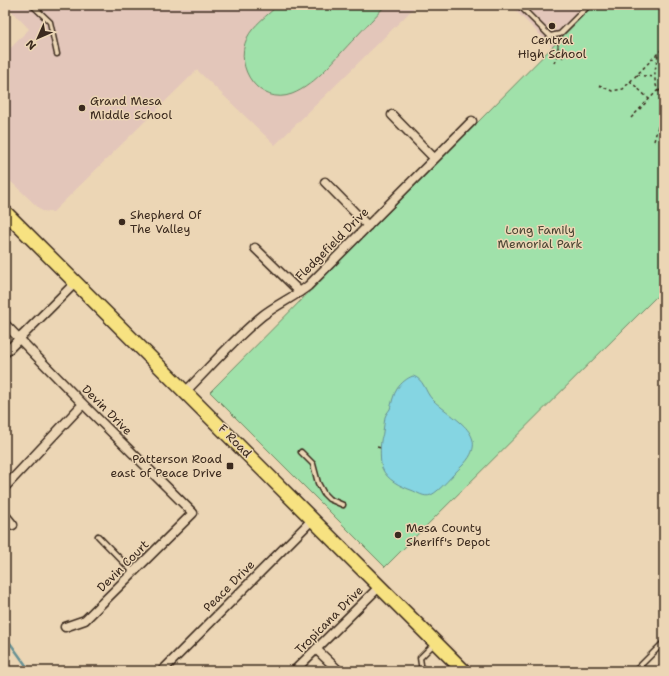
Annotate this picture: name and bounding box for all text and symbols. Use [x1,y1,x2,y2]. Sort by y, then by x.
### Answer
north arrow [18,18,58,58]
marker: Central High School [547,21,557,31]
place label: Central High School [518,32,587,62]
text: N [23,36,40,53]
place label: Grand Mesa Middle School [90,93,172,123]
marker: Grand Mesa Middle School [77,103,87,113]
street label: Fledgefield Drive [292,204,372,284]
place label: Shepherd Of The Valley [130,207,202,237]
marker: Shepherd Of The Valley [117,217,127,227]
park label: Long Family Memorial Park [498,222,583,252]
street label: Devin Drive [78,381,136,439]
street label: F Road [215,421,255,461]
place label: Patterson Road east of Peace Drive [110,451,222,481]
marker: Patterson Road east of Peace Drive [225,461,235,471]
place label: Mesa County Sheriff's Depot [406,520,490,550]
marker: Mesa County Sheriff's Depot [393,530,403,540]
street label: Devin Court [94,537,152,595]
street label: Peace Drive [200,557,258,615]
street label: Tropicana Drive [291,582,367,658]

